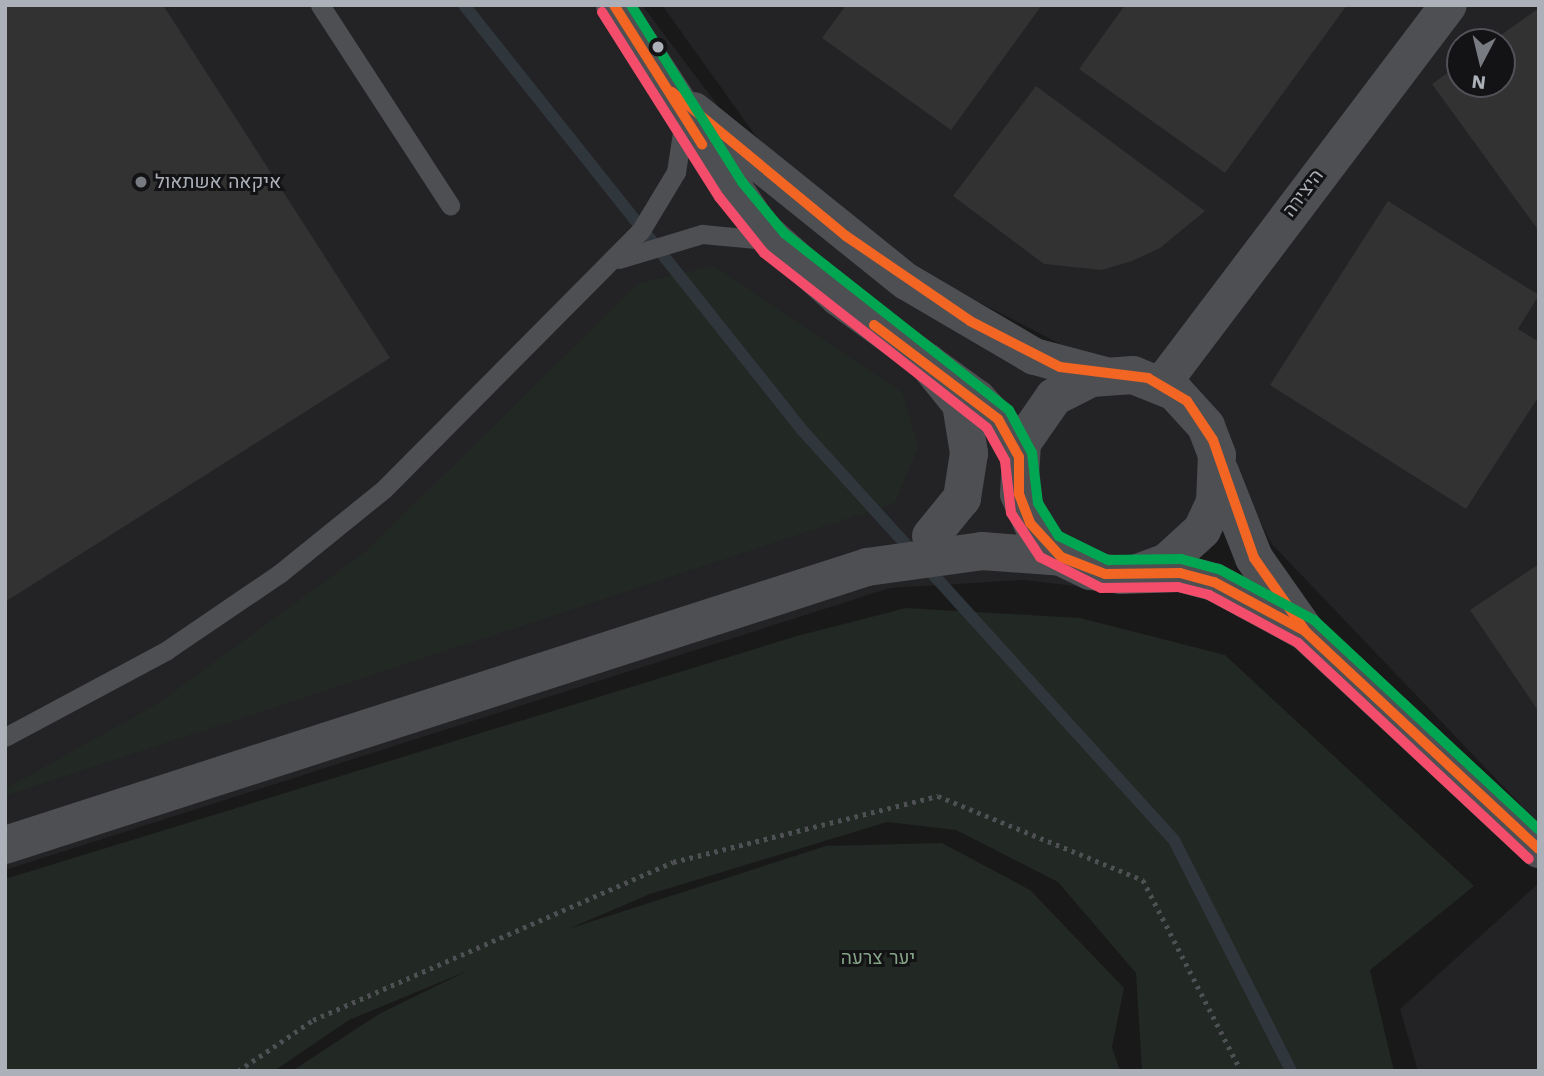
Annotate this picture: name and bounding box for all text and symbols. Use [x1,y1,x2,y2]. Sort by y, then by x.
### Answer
north arrow [1446,28,1516,98]
unlabelled marker [651,40,665,54]
text: N [1470,70,1487,95]
street label: היצירה [1278,165,1328,221]
place label: איקאה אשתאול [155,171,281,193]
marker: איקאה אשתאול [133,174,149,190]
park label: יער צרעה [841,947,915,969]

